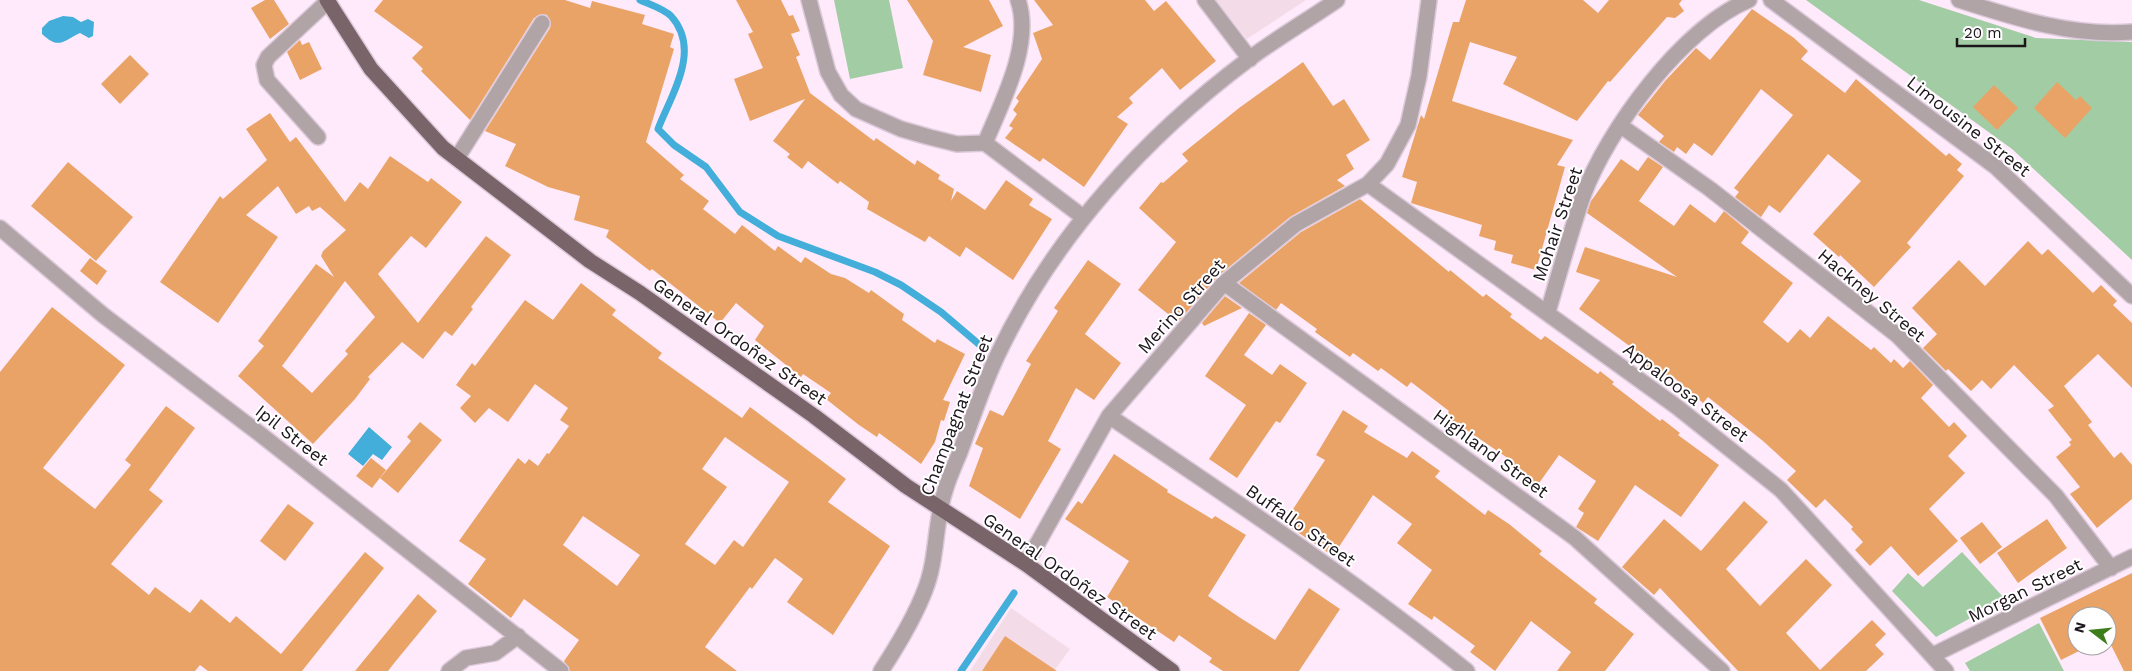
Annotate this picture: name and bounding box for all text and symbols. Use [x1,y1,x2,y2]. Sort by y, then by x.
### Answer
scale bar [1957,15,2024,47]
text: 20 m [1964,24,2002,42]
street label: Limousine Street [1903,71,2035,181]
street label: Mohair Street [1528,164,1587,284]
street label: Hackney Street [1814,244,1930,346]
street label: Merino Street [1133,254,1229,358]
street label: General Ordoñez Street [649,273,831,409]
street label: Champagnat Street [916,331,997,498]
street label: Appaloosa Street [1619,338,1753,446]
street label: Ipil Street [251,400,333,470]
street label: Highland Street [1429,404,1553,502]
street label: Buffallo Street [1242,479,1360,571]
street label: General Ordoñez Street [979,508,1161,644]
street label: Morgan Street [1965,553,2086,627]
north arrow [2067,606,2117,656]
text: N [2070,620,2089,635]

